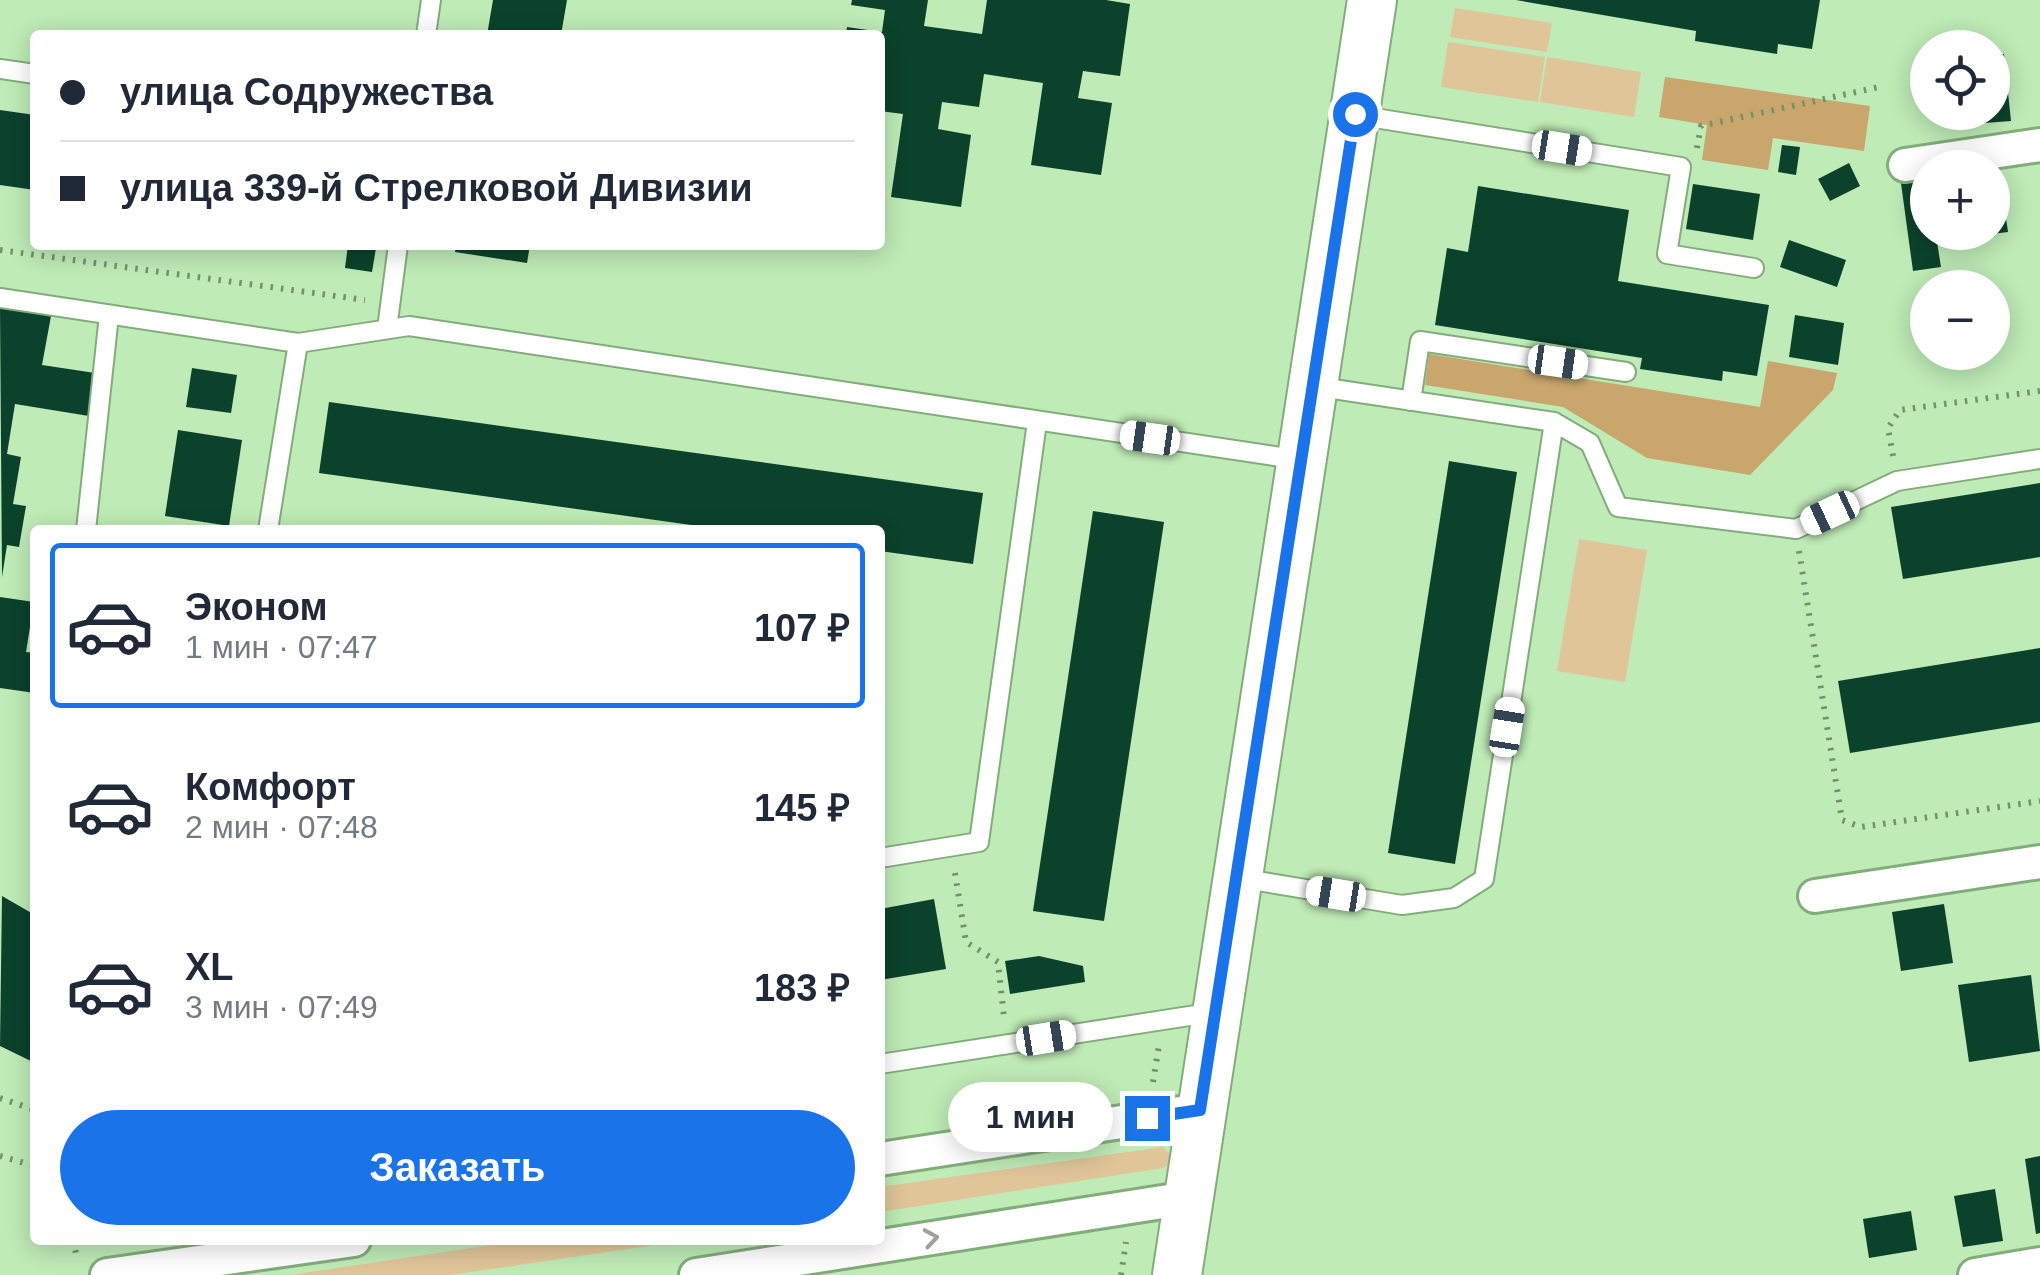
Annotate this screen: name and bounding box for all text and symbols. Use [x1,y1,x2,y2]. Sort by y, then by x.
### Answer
map controls [1910,30,2010,370]
button: locate [1910,30,2010,130]
text: улица Содружества [120,71,493,113]
route start [1333,92,1378,137]
car [1530,128,1594,168]
button: + [1910,150,2010,250]
text: улица 339-й Стрелковой Дивизии [120,167,753,209]
button: − [1910,270,2010,370]
car [1526,343,1590,381]
car [1118,419,1182,457]
car [1796,487,1864,539]
icon: car [65,581,155,671]
text: Эконом [185,586,328,628]
text: 107 ₽ [754,607,850,649]
text: 1 мин · 07:47 [185,629,378,665]
car [1487,695,1527,759]
icon: car [65,761,155,851]
text: Комфорт [185,766,356,808]
text: 145 ₽ [754,787,850,829]
text: 2 мин · 07:48 [185,809,378,845]
car [1304,874,1368,914]
icon: car [65,941,155,1031]
text: XL [185,946,234,988]
text: 183 ₽ [754,967,850,1009]
text: 3 мин · 07:49 [185,989,378,1025]
car [1014,1018,1078,1058]
callout: 1 мин [947,1083,1112,1153]
route end [1125,1096,1170,1141]
text: 1 мин [986,1099,1075,1135]
button: Заказать [60,1110,855,1225]
one-way arrow [922,1229,939,1250]

